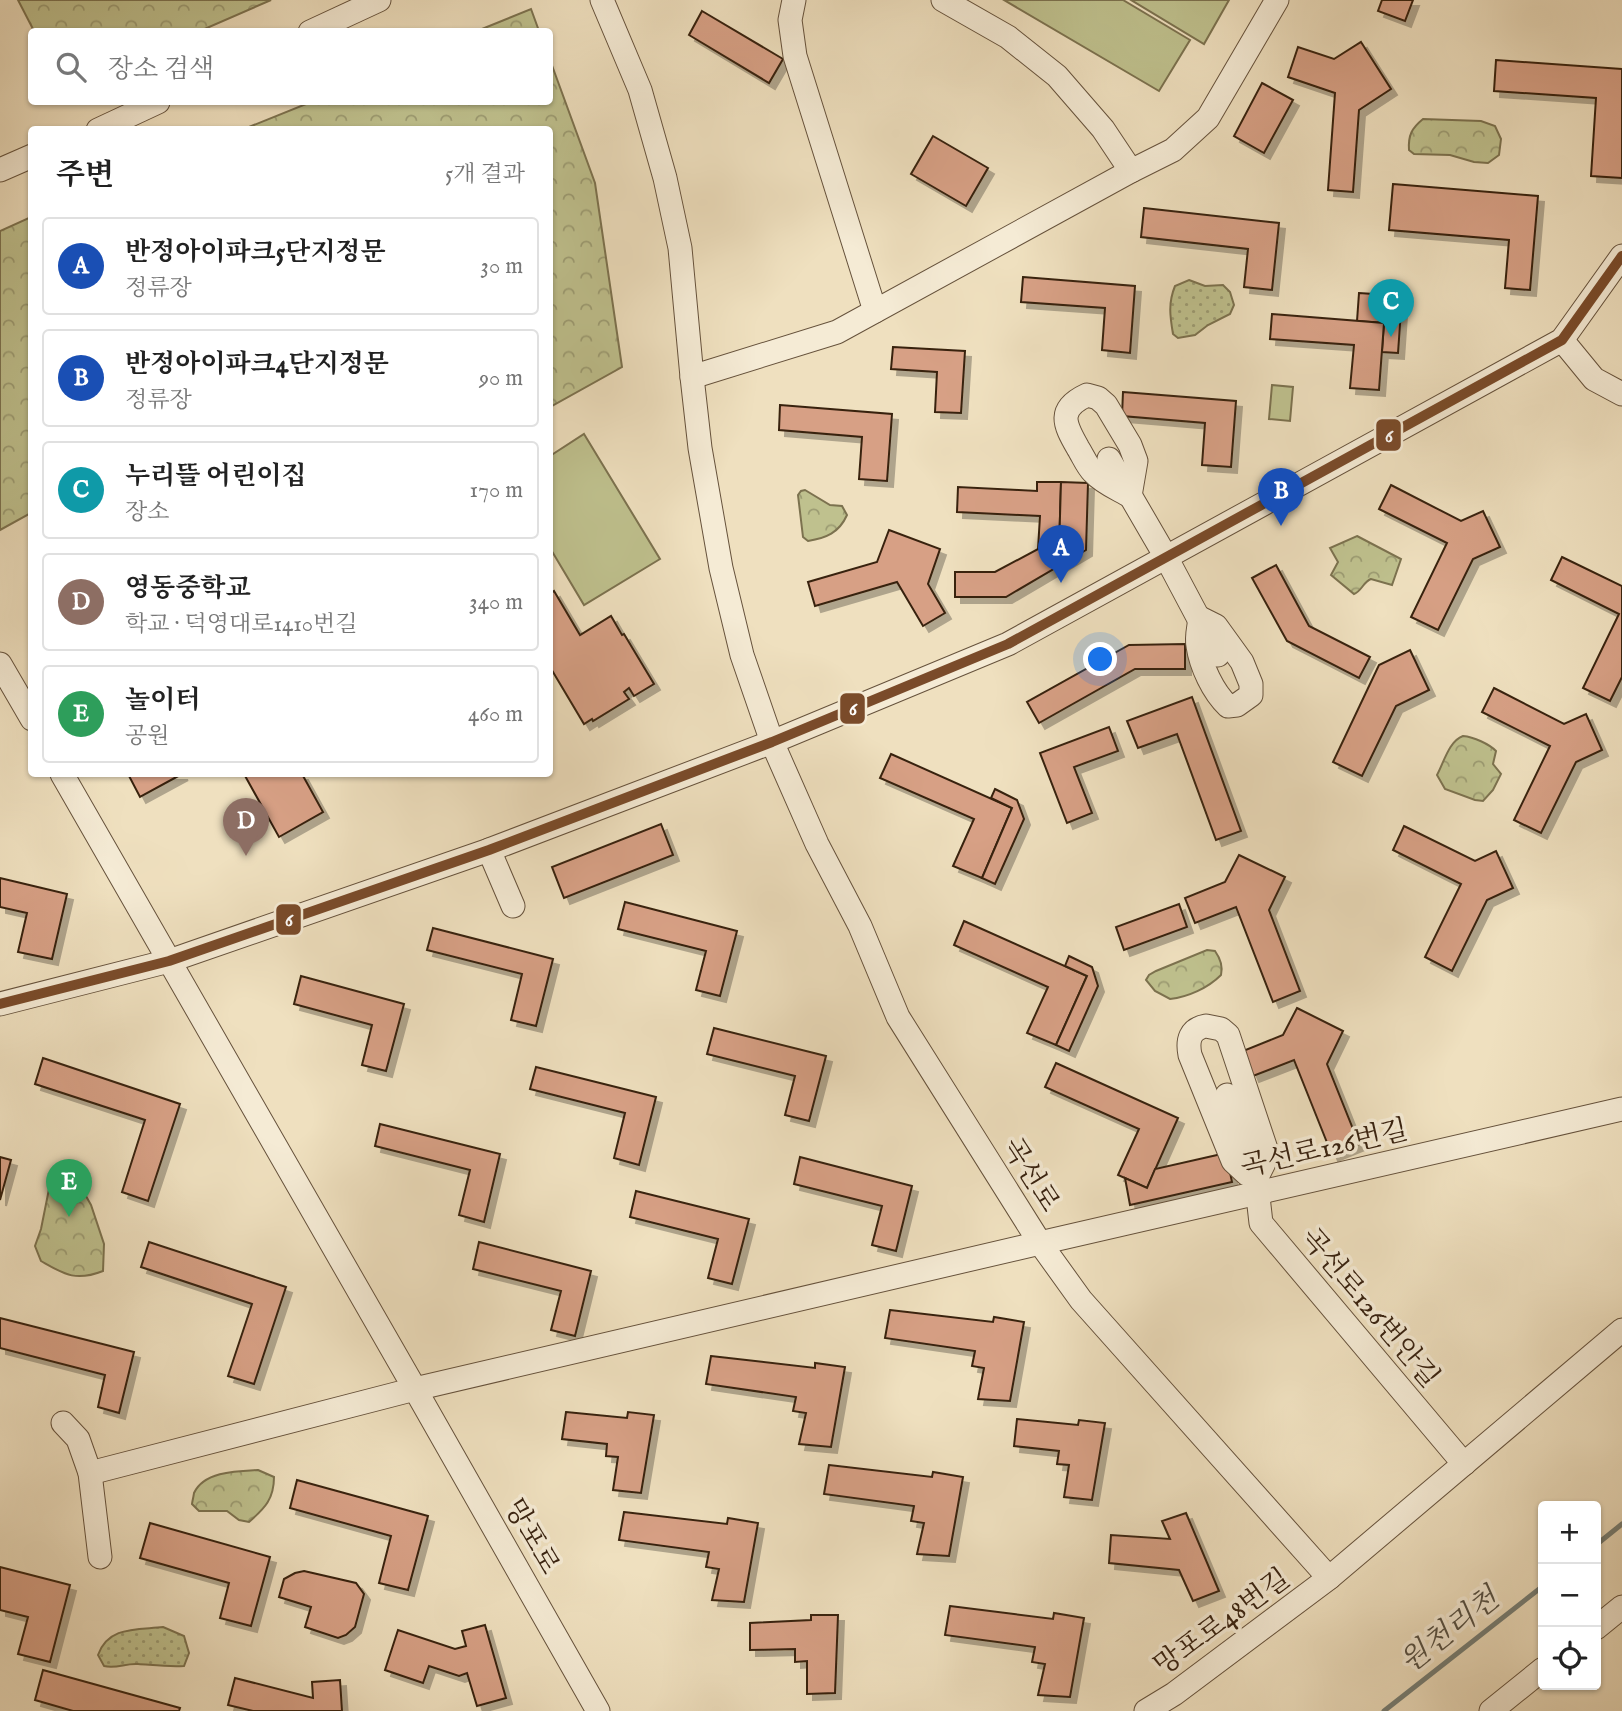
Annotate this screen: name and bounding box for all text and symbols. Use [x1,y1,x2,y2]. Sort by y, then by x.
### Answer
search box [28,28,553,105]
icon: search [52,48,90,86]
text: 장소 검색 [108,53,214,86]
text: 주변 [56,157,114,195]
text: 5개 결과 [445,160,525,189]
text: 반정아이파크5단지정문 [125,236,386,269]
text: A [73,252,89,281]
text: 30 m [480,252,523,281]
text: 정류장 [125,274,192,303]
pin: C [1368,279,1414,337]
text: 반정아이파크4단지정문 [125,348,389,381]
text: B [73,364,89,393]
text: 90 m [479,364,523,393]
text: 정류장 [125,386,192,415]
line badge: 6 [1375,418,1402,452]
text: 6 [1385,425,1394,449]
text: 누리뜰 어린이집 [125,460,307,493]
pin: B [1258,468,1304,526]
text: C [73,476,89,505]
text: 170 m [470,476,523,505]
text: 장소 [125,498,169,527]
pin: A [1038,525,1084,583]
text: 영동중학교 [125,572,251,605]
text: D [72,588,90,617]
text: 340 m [469,588,523,617]
text: 학교 · 덕영대로1410번길 [125,610,357,639]
your location [1083,642,1117,676]
text: 놀이터 [125,684,200,717]
line badge: 6 [839,692,866,725]
text: 6 [849,698,858,722]
text: E [73,700,89,729]
text: 460 m [468,700,523,729]
text: 공원 [125,722,169,751]
pin: D [223,798,269,856]
line badge: 6 [275,903,302,936]
text: 6 [285,909,294,933]
street label: 곡선로126번길 [1237,1113,1412,1186]
street label: 곡선로 [994,1132,1066,1219]
pin: E [46,1159,92,1217]
street label: 곡선로126번안길 [1292,1222,1446,1396]
street label: 망포로 [495,1493,566,1581]
map controls [1538,1501,1601,1690]
button: + [1538,1501,1601,1564]
street label: 망포로48번길 [1147,1562,1297,1684]
button: − [1538,1564,1601,1627]
water label: 원천리천 [1393,1580,1509,1682]
button: locate [1538,1627,1601,1690]

